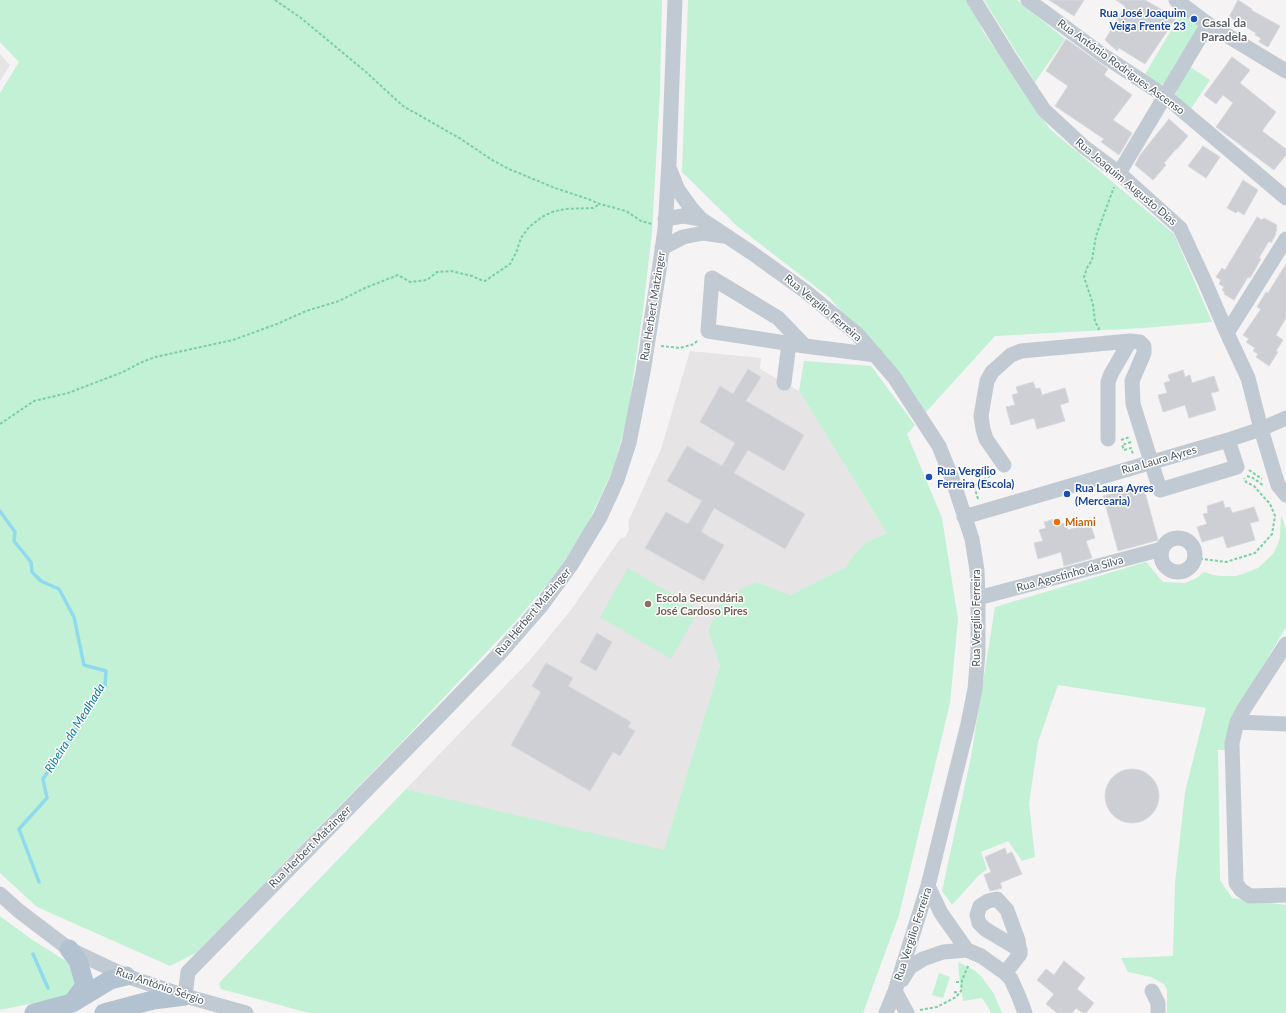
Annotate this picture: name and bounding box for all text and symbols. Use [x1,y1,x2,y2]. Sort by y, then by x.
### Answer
place label: Rua José Joaquim Veiga Frente 23 [1100,6,1186,32]
marker: Rua José Joaquim Veiga Frente 23 [1189,14,1199,24]
street label: Rua António Rodrigues Ascenso [1055,16,1187,118]
district label: Casal da Paradela [1201,16,1247,44]
street label: Rua Joaquim Augusto Dias [1073,136,1179,228]
street label: Rua Herbert Matzinger [638,250,668,362]
street label: Rua Vergílio Ferreira [781,272,865,344]
street label: Rua Laura Ayres [1120,443,1198,477]
place label: Rua Vergílio Ferreira (Escola) [937,464,1014,490]
marker: Rua Vergílio Ferreira (Escola) [924,472,934,482]
place label: Rua Laura Ayres (Mercearia) [1075,481,1154,507]
marker: Rua Laura Ayres (Mercearia) [1062,489,1072,499]
place label: Miami [1065,515,1096,529]
marker: Miami [1052,517,1062,527]
street label: Rua Agostinho da Silva [1015,553,1125,595]
street label: Rua Herbert Matzinger [492,565,574,659]
street label: Rua Vergílio Ferreira [969,569,983,667]
place label: Escola Secundária José Cardoso Pires [656,591,748,617]
marker: Escola Secundária José Cardoso Pires [643,599,653,609]
water label: Ribeira da Mealhada [42,681,108,775]
street label: Rua Herbert Matzinger [266,803,354,891]
street label: Rua Vergílio Ferreira [892,886,934,982]
street label: Rua António Sérgio [114,965,206,1007]

